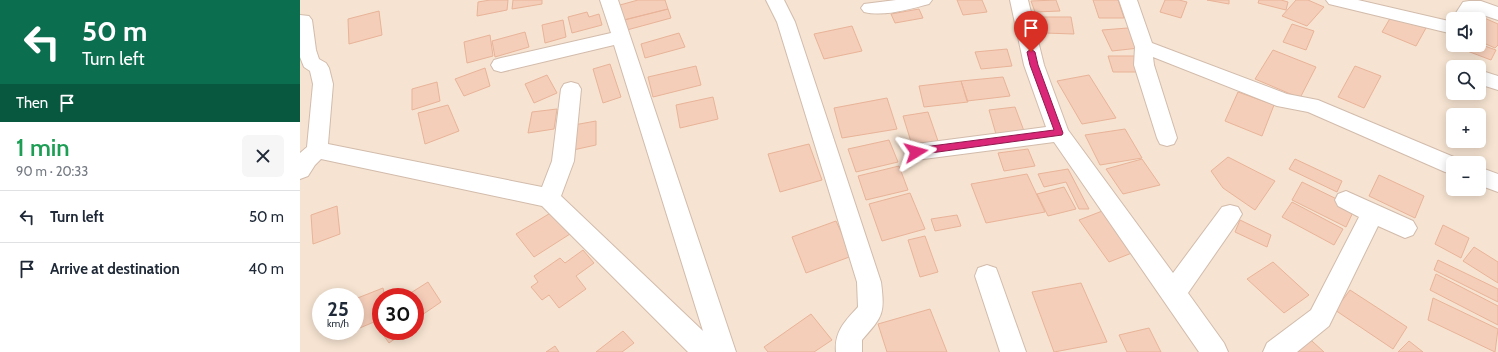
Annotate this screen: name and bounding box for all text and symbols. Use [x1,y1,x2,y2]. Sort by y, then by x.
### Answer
pin [1014,11,1048,52]
map controls [1446,12,1486,196]
button: sound [1446,12,1486,52]
text: 50 m [82,14,147,48]
icon: left [16,16,68,68]
icon: arrive [1020,17,1042,39]
text: Turn left [82,48,145,70]
button: search [1446,60,1486,100]
icon: arrive [56,92,78,114]
text: Then [16,94,48,112]
button: + [1446,108,1486,148]
position arrow [895,131,937,173]
text: 1 min [16,133,70,162]
button: close [242,135,284,177]
button: − [1446,156,1486,196]
text: 90 m · 20:33 [16,163,88,179]
icon: left [16,206,38,228]
text: Turn left [50,208,104,226]
text: 50 m [249,208,284,226]
icon: arrive [16,258,38,280]
text: Arrive at destination [50,260,180,278]
text: 40 m [248,260,284,278]
speed limit sign: 30 [372,288,424,340]
text: 25 [327,297,349,321]
text: km/h [327,317,349,330]

